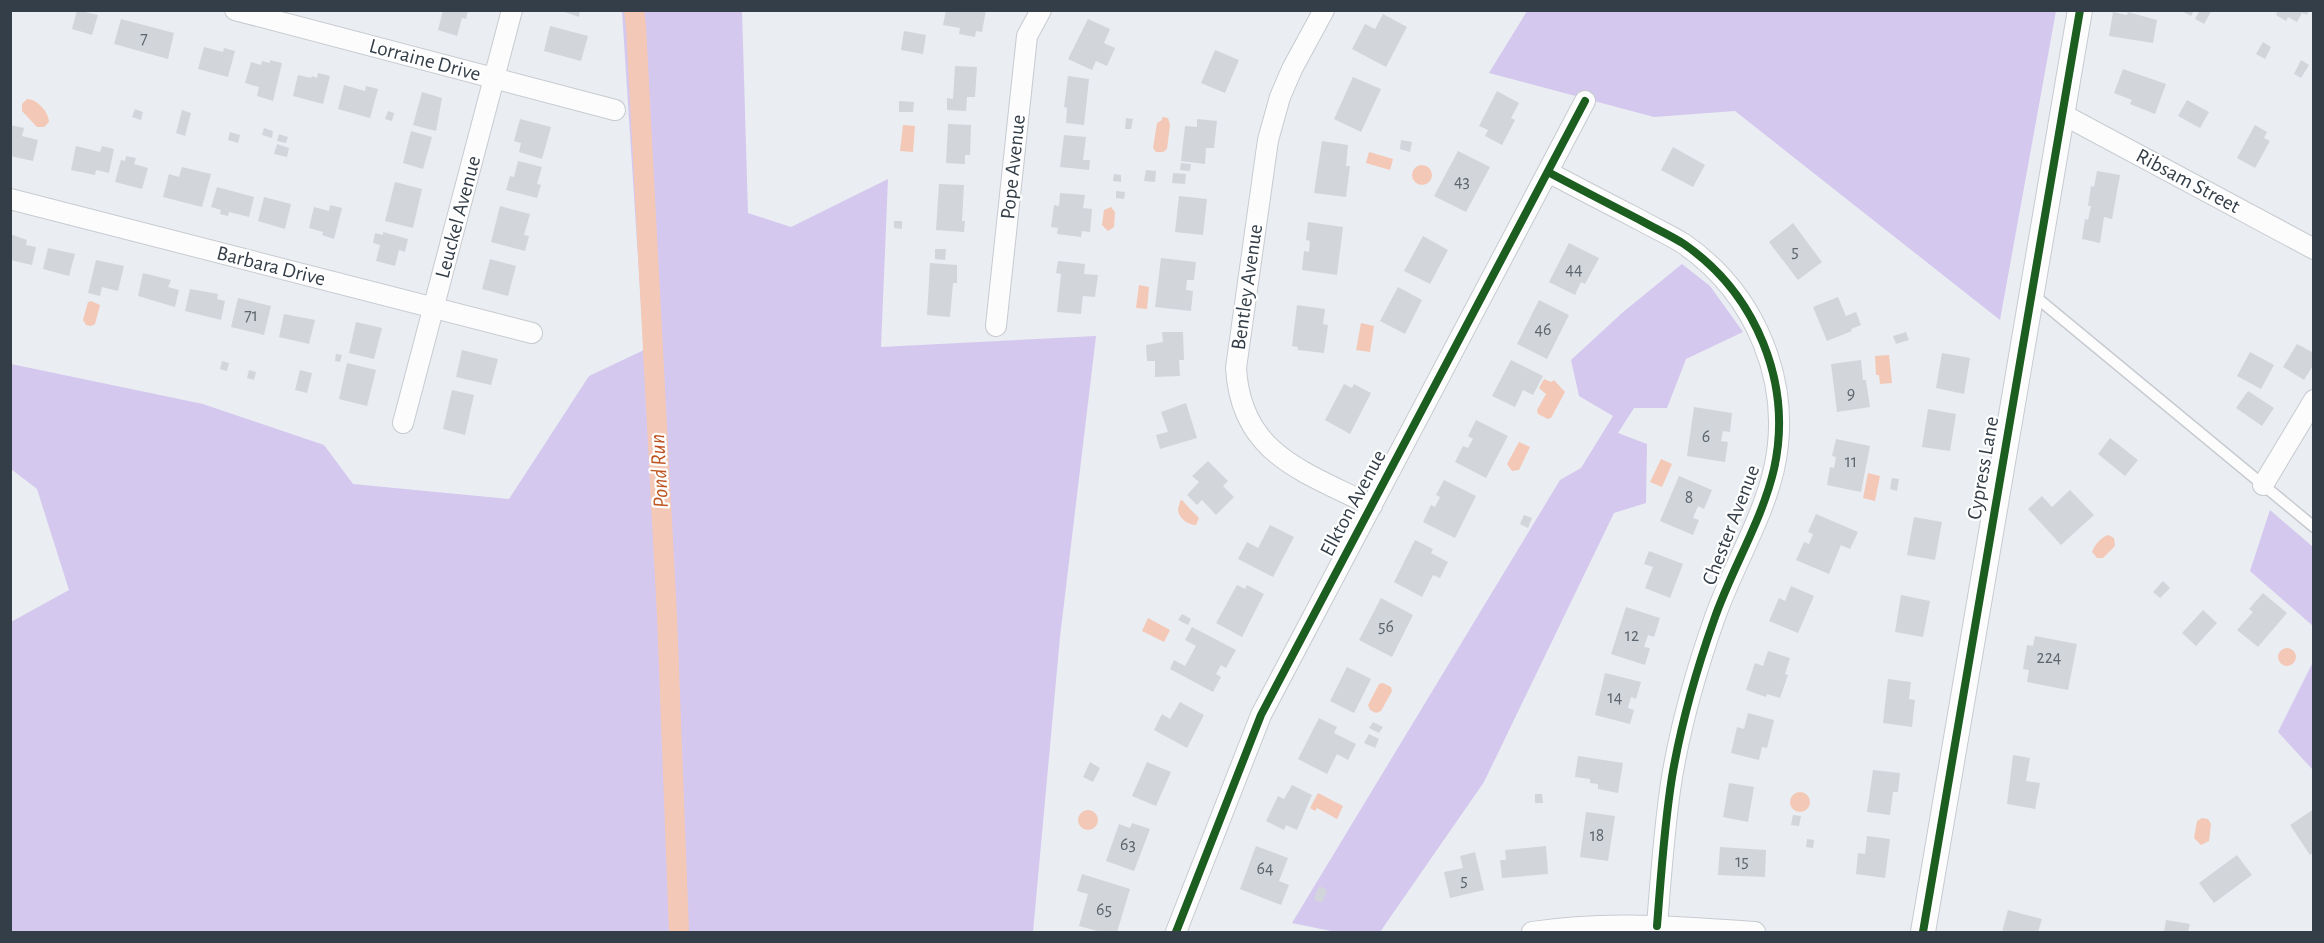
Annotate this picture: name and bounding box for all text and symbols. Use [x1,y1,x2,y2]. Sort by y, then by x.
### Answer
house number: 7 [140,30,148,48]
street label: Lorraine Drive [367,35,483,85]
street label: Pope Avenue [997,113,1029,221]
street label: Ribsam Street [2133,145,2244,217]
street label: Leuckel Avenue [432,154,484,280]
house number: 43 [1454,173,1470,191]
street label: Bentley Avenue [1228,223,1266,351]
street label: Barbara Drive [214,242,328,290]
house number: 5 [1791,243,1799,261]
house number: 44 [1565,261,1583,279]
house number: 71 [244,307,258,325]
house number: 46 [1534,321,1552,339]
house number: 9 [1847,385,1855,403]
street label: Cypress Lane [1964,415,2002,521]
house number: 6 [1702,428,1710,446]
water label: Pond Run [646,433,672,509]
street label: Elkton Avenue [1316,446,1390,560]
house number: 11 [1845,453,1857,471]
street label: Chester Avenue [1698,462,1764,588]
house number: 8 [1685,489,1693,507]
house number: 56 [1378,618,1394,636]
house number: 12 [1625,627,1639,645]
house number: 224 [2036,649,2062,667]
house number: 14 [1608,689,1623,707]
house number: 18 [1590,827,1604,845]
house number: 63 [1120,836,1136,854]
house number: 15 [1735,853,1749,871]
house number: 64 [1256,860,1274,878]
house number: 5 [1460,872,1468,890]
house number: 65 [1096,901,1112,919]

